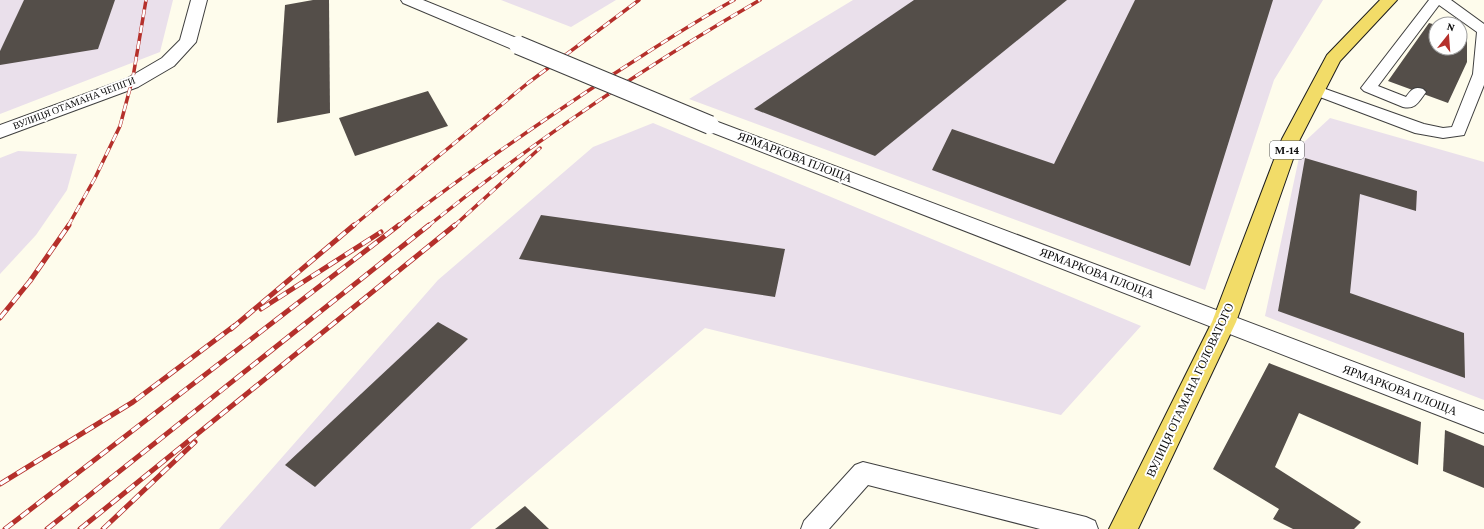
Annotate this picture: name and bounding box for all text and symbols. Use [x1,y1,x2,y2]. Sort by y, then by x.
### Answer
north arrow [1428,16,1468,56]
text: N [1446,20,1457,33]
street label: ВУЛИЦЯ ОТАМАНА ЧЕПІГИ [11,75,137,131]
street label: ЯРМАРКОВА ПЛОЩА [736,129,855,185]
road number: М-14 [1270,141,1304,159]
street label: ЯРМАРКОВА ПЛОЩА [1038,245,1157,301]
street label: ВУЛИЦЯ ОТАМАНА ГОЛОВАТОГО [1143,300,1237,479]
street label: ЯРМАРКОВА ПЛОЩА [1341,362,1460,418]

